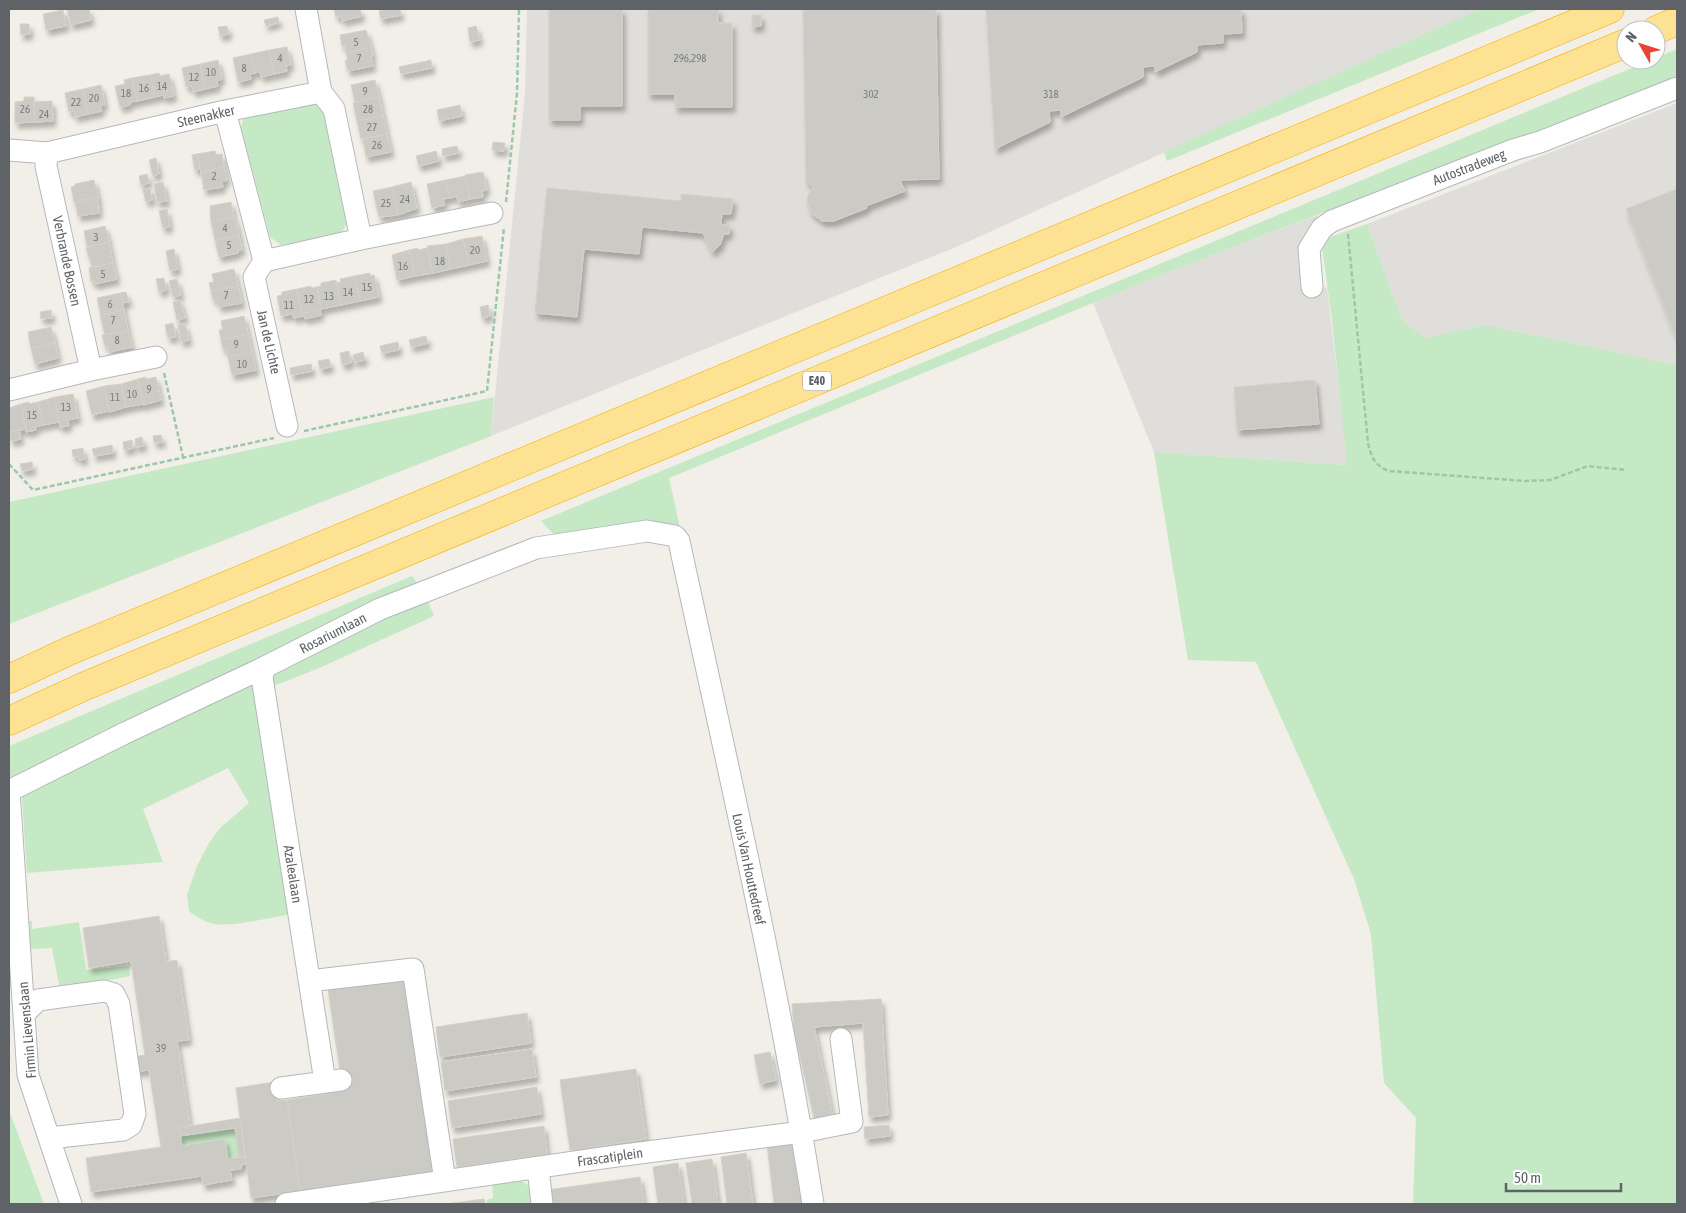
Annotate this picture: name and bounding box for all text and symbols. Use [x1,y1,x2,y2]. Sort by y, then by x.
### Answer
north arrow [1616,20,1666,70]
text: N [1622,29,1640,45]
house number: 5 [353,36,359,48]
house number: 4 [277,52,283,64]
house number: 7 [356,52,362,64]
house number: 296,298 [674,52,706,64]
house number: 8 [241,62,247,74]
house number: 10 [206,66,216,78]
house number: 12 [189,71,199,83]
house number: 14 [157,80,167,92]
house number: 16 [139,82,149,94]
house number: 9 [362,85,368,97]
house number: 18 [121,87,131,99]
house number: 302 [863,88,879,100]
house number: 318 [1043,88,1059,100]
house number: 20 [89,92,99,104]
house number: 22 [71,96,81,108]
street label: Steenakker [176,101,237,130]
house number: 26 [20,103,30,115]
house number: 28 [363,103,373,115]
house number: 24 [39,108,49,120]
house number: 27 [367,121,377,133]
house number: 26 [372,139,382,151]
street label: Autostradeweg [1430,146,1508,188]
house number: 2 [211,170,217,182]
house number: 24 [400,193,410,205]
house number: 25 [381,197,391,209]
street label: Verbrande Bossen [50,214,84,308]
house number: 4 [222,222,228,234]
house number: 3 [93,231,99,243]
house number: 5 [226,239,232,251]
house number: 20 [470,244,480,256]
house number: 18 [435,255,445,267]
house number: 16 [398,260,408,272]
house number: 5 [100,268,106,280]
house number: 15 [362,281,372,293]
house number: 14 [343,286,353,298]
house number: 7 [223,289,229,301]
house number: 13 [324,290,334,302]
house number: 12 [304,293,314,305]
house number: 6 [107,298,113,310]
house number: 11 [284,299,294,311]
street label: Jan de Lichte [254,308,284,376]
house number: 7 [110,314,116,326]
house number: 8 [114,334,120,346]
house number: 9 [233,338,239,350]
house number: 10 [237,358,247,370]
road number: E40 [803,372,831,391]
house number: 9 [146,383,152,395]
house number: 10 [127,388,137,400]
house number: 11 [110,391,120,403]
house number: 13 [61,401,71,413]
house number: 15 [27,409,37,421]
street label: Rosariumlaan [297,609,369,657]
street label: Louis Van Houttedreef [729,812,769,926]
street label: Azalealaan [281,844,305,904]
street label: Firmin Lievenslaan [15,981,39,1079]
house number: 39 [156,1042,166,1054]
street label: Frascatiplein [576,1144,644,1170]
scale bar [1506,1160,1621,1192]
text: 50 m [1514,1169,1541,1186]

